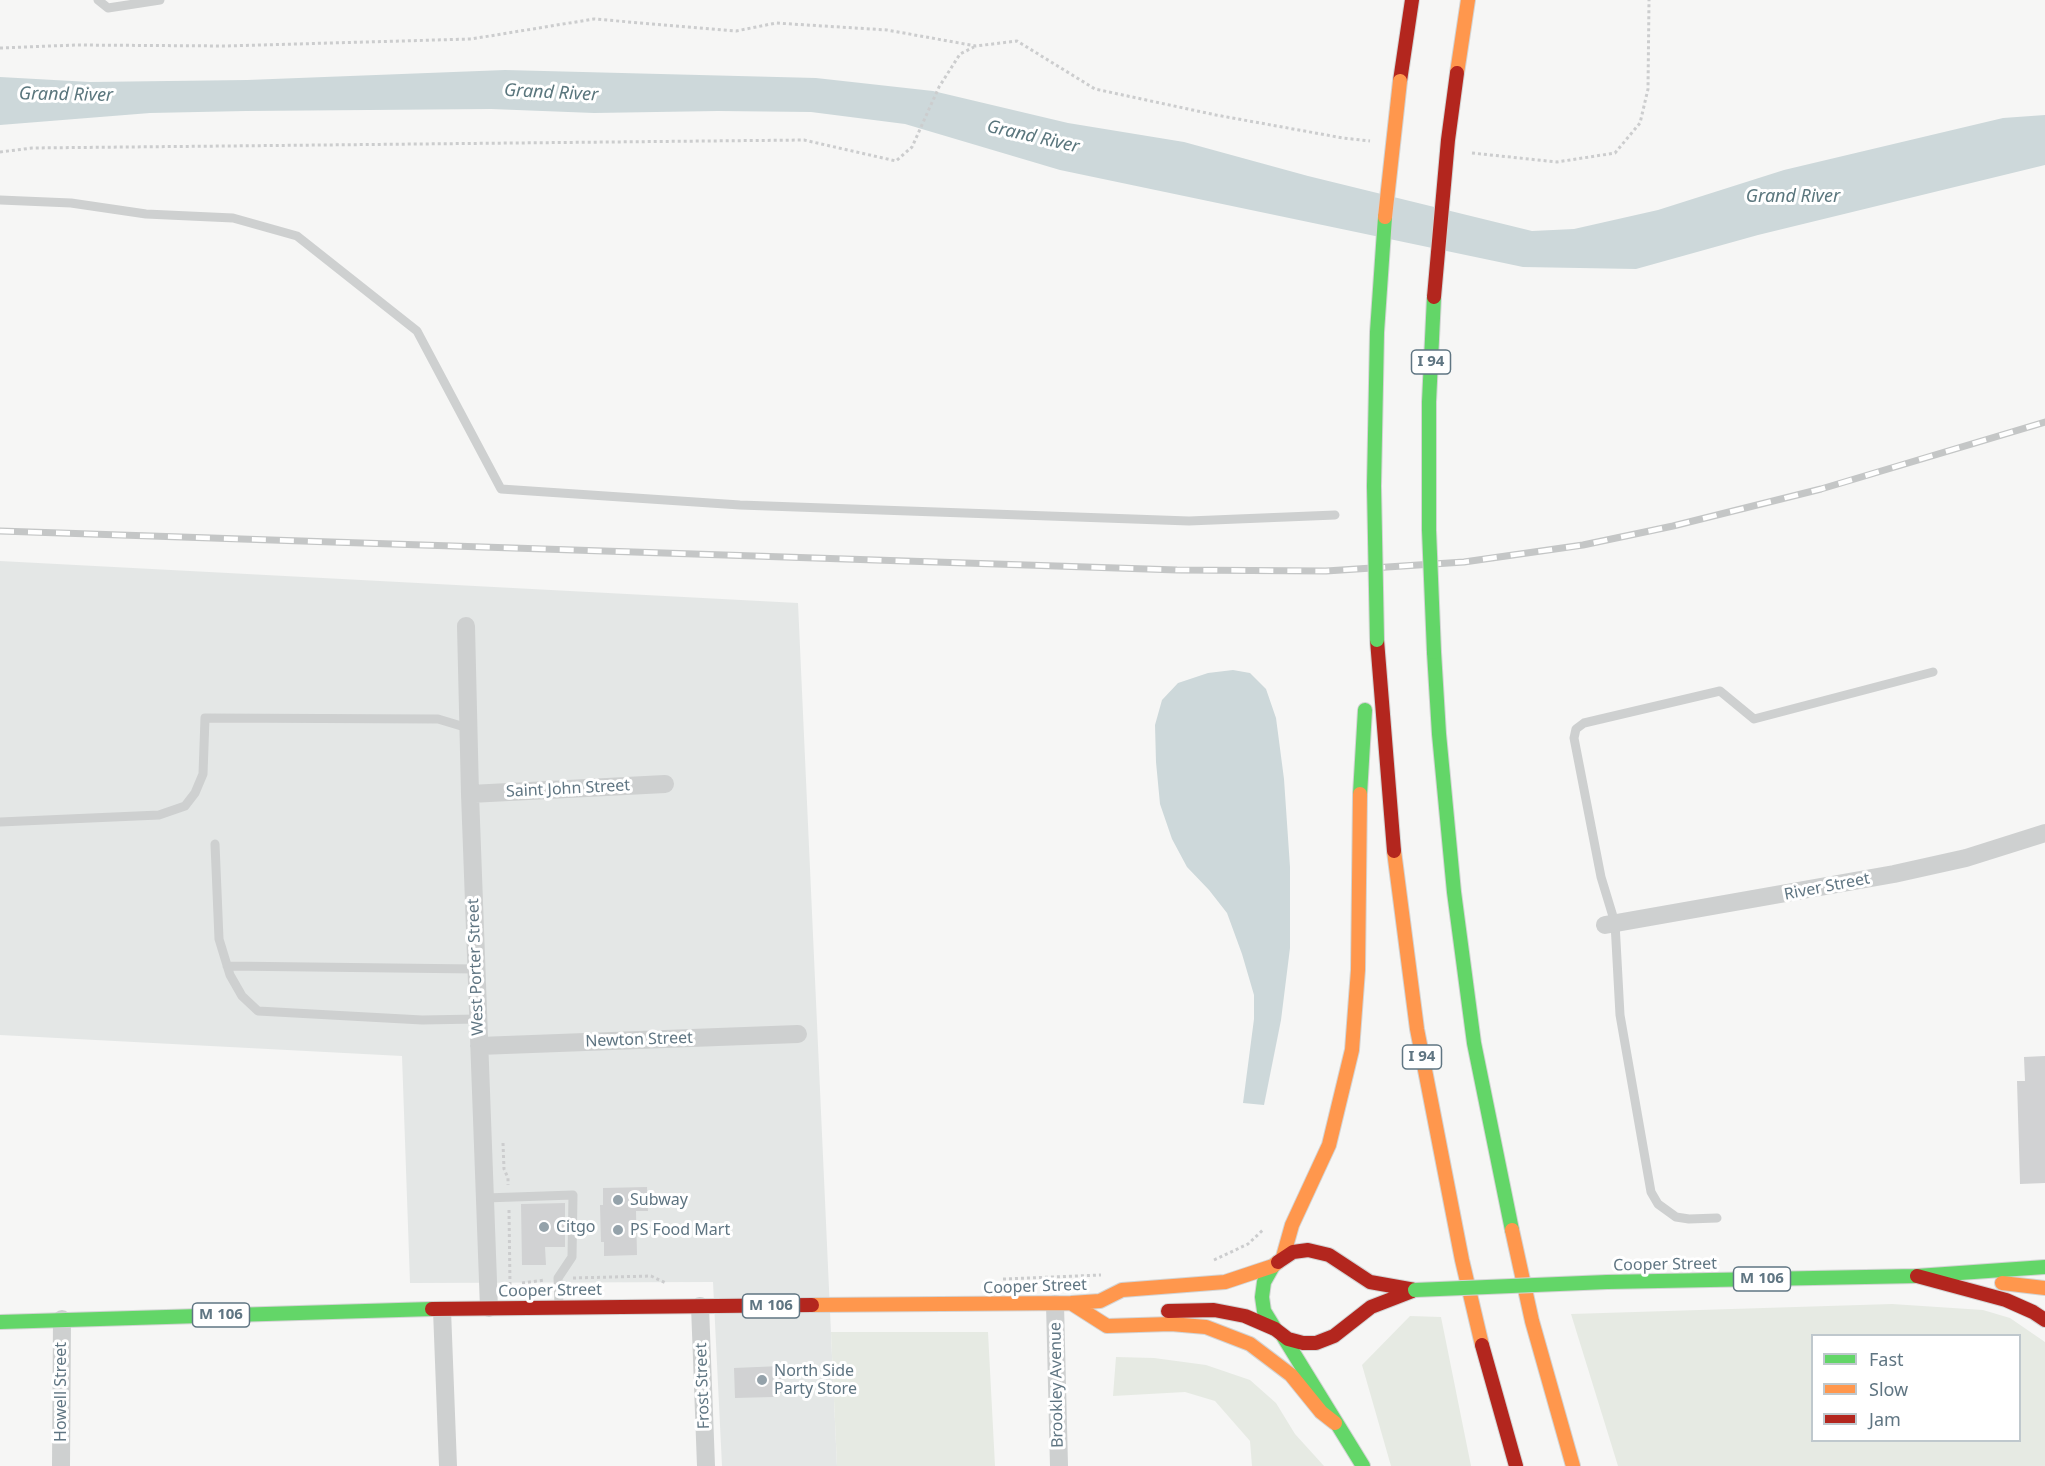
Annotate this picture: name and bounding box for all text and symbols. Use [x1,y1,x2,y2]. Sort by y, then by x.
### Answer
water label: Grand River [503,80,599,106]
water label: Grand River [19,83,113,107]
water label: Grand River [985,116,1081,158]
water label: Grand River [1746,186,1840,208]
road number: I 94 [1412,350,1450,374]
street label: Saint John Street [505,776,631,802]
street label: River Street [1783,869,1871,905]
street label: West Porter Street [464,898,488,1036]
street label: Newton Street [585,1029,693,1051]
road number: I 94 [1402,1045,1442,1069]
place label: Subway [630,1190,688,1210]
marker: Subway [611,1193,625,1207]
place label: Citgo [556,1217,596,1237]
marker: Citgo [537,1220,551,1234]
place label: PS Food Mart [630,1220,730,1240]
marker: PS Food Mart [611,1223,625,1237]
street label: Cooper Street [1613,1254,1717,1276]
road number: M 106 [1734,1267,1790,1291]
street label: Cooper Street [983,1276,1087,1298]
street label: Cooper Street [498,1280,602,1302]
road number: M 106 [742,1294,800,1318]
road number: M 106 [192,1303,250,1327]
street label: Brookley Avenue [1046,1322,1068,1448]
legend [1811,1334,2021,1442]
street label: Howell Street [51,1342,71,1442]
street label: Frost Street [692,1342,714,1430]
text: Fast [1869,1347,1904,1371]
place label: North Side Party Store [774,1361,857,1399]
marker: North Side Party Store [755,1373,769,1387]
text: Slow [1869,1377,1908,1401]
text: Jam [1869,1407,1901,1431]

